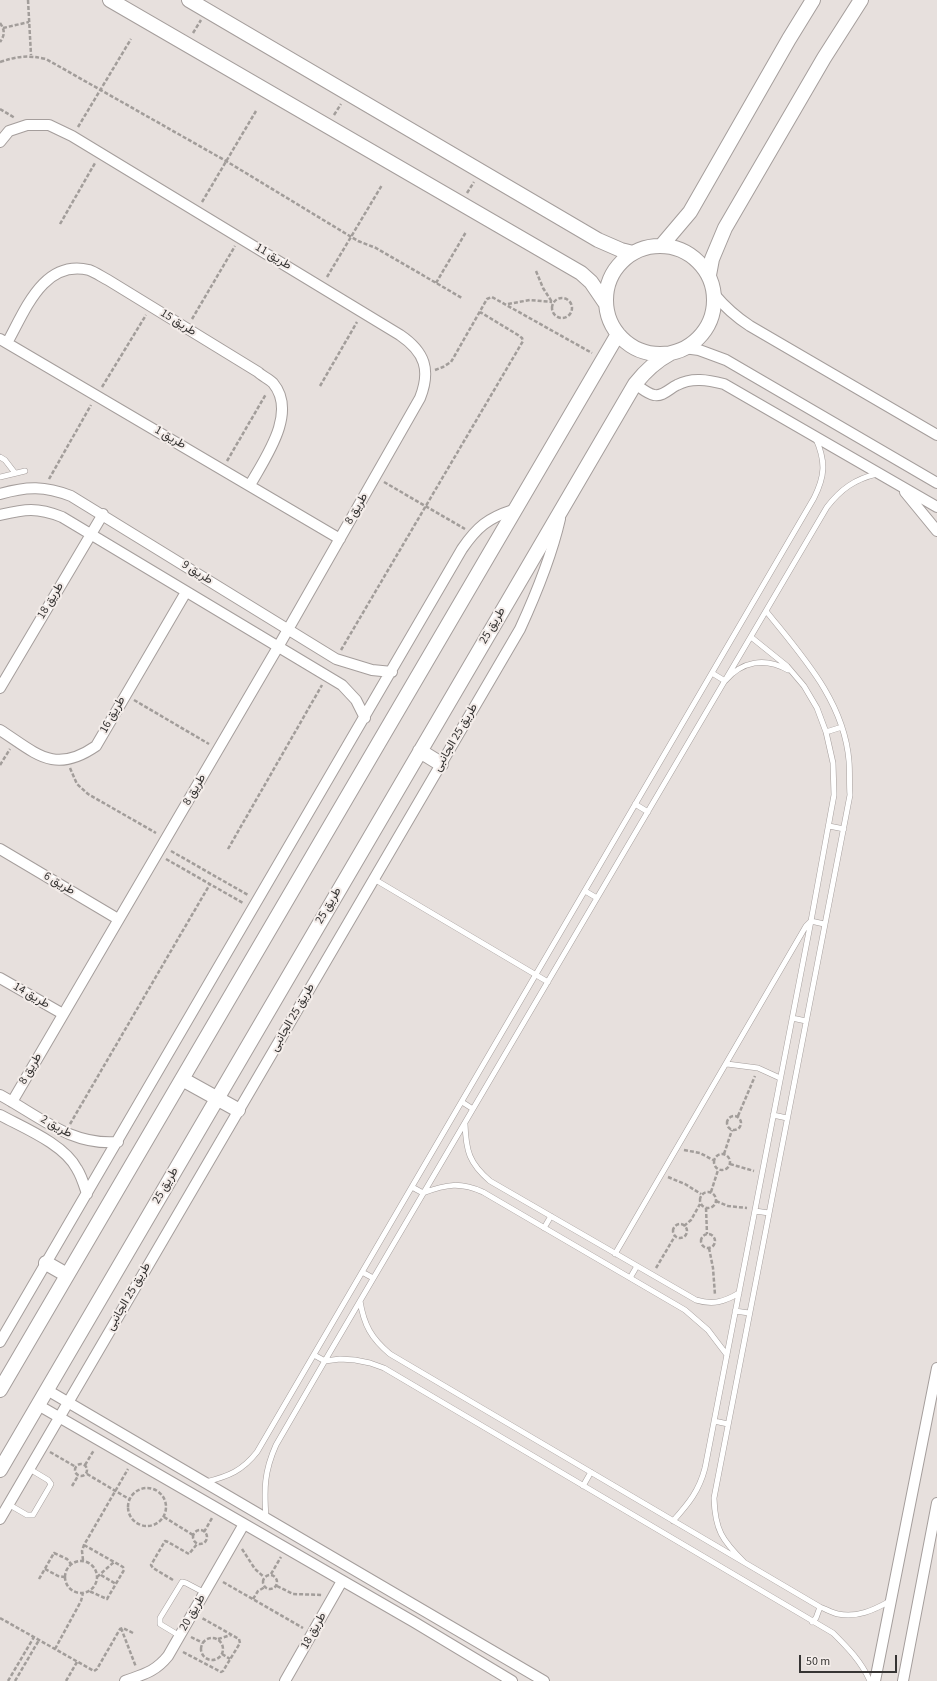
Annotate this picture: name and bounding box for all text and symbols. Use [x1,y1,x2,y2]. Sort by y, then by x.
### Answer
street label: طريق 11 [252,241,294,273]
street label: طريق 15 [157,306,199,340]
street label: طريق 1 [152,423,188,453]
street label: طريق 8 [342,491,372,527]
street label: طريق 9 [179,558,215,588]
street label: طريق 18 [35,580,67,622]
street label: طريق 25 [477,605,509,647]
street label: طريق 16 [97,694,129,736]
street label: طريق 25 الجانبى [431,701,481,775]
street label: طريق 8 [180,772,210,808]
street label: طريق 6 [41,869,77,899]
street label: طريق 25 [313,885,345,927]
street label: طريق 14 [10,980,52,1012]
street label: طريق 25 الجانبى [268,981,318,1055]
street label: طريق 8 [16,1051,46,1087]
street label: طريق 2 [38,1113,74,1141]
street label: طريق 25 [150,1165,182,1207]
street label: طريق 25 الجانبى [104,1260,154,1334]
street label: طريق 20 [177,1592,209,1634]
street label: طريق 18 [298,1610,330,1652]
scale bar [801,1647,899,1673]
text: 50 m [806,1653,830,1670]

